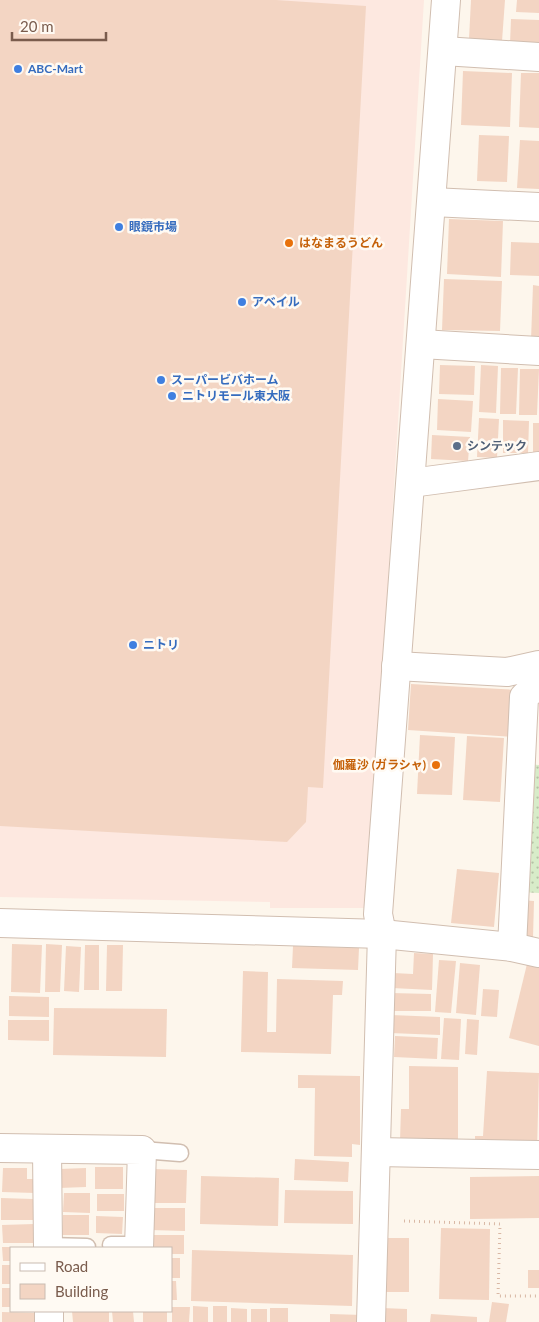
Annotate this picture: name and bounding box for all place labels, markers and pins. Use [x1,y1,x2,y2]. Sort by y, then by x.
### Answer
place label: ABC-Mart [27,61,83,76]
marker: ABC-Mart [12,63,24,75]
place label: 眼鏡市場 [129,219,177,234]
marker: 眼鏡市場 [113,221,125,233]
place label: はなまるうどん [299,235,383,250]
marker: はなまるうどん [283,237,295,249]
place label: アベイル [252,294,300,309]
marker: アベイル [236,296,248,308]
place label: スーパービバホーム [171,372,279,387]
marker: スーパービバホーム [155,374,167,386]
place label: ニトリモール東大阪 [182,388,290,403]
marker: ニトリモール東大阪 [166,390,178,402]
place label: シンテック [467,438,527,453]
marker: シンテック [451,440,463,452]
place label: ニトリ [143,637,179,652]
marker: ニトリ [127,639,139,651]
place label: 伽羅沙 (ガラシャ) [333,757,426,772]
marker: 伽羅沙 (ガラシャ) [430,759,442,771]

